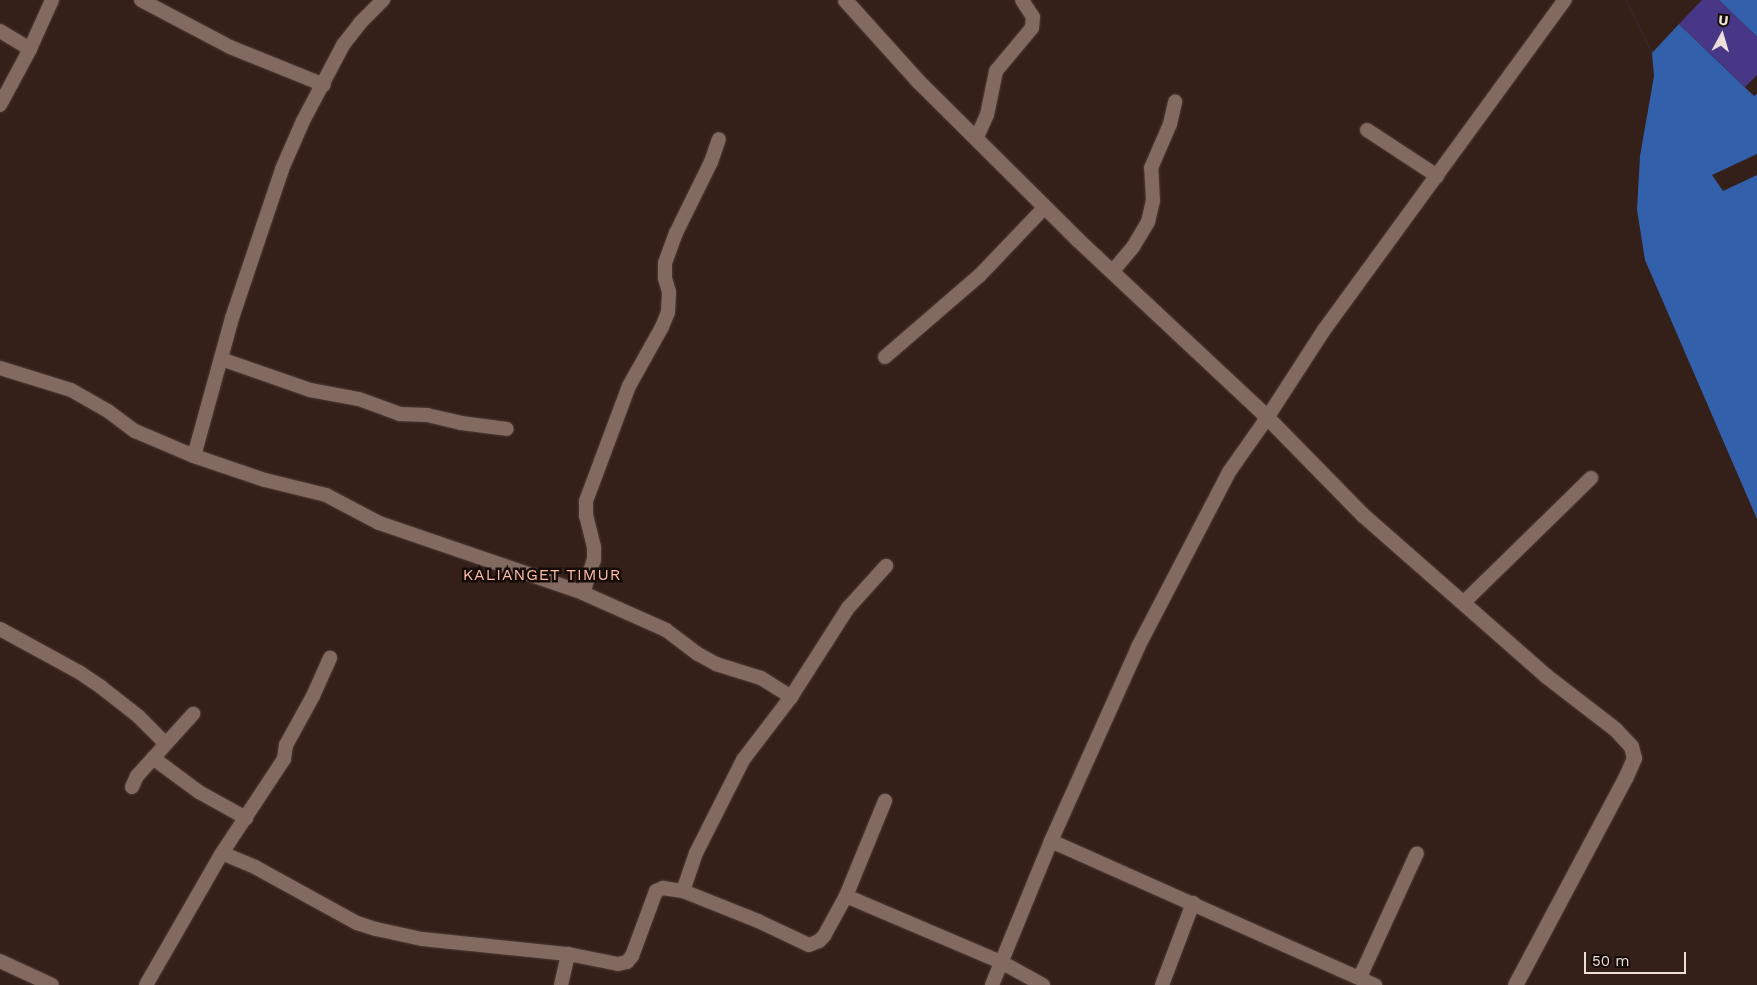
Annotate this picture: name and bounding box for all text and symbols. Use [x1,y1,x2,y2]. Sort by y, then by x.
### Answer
north arrow [1697,10,1747,60]
text: U [1718,12,1729,29]
district label: KALIANGET TIMUR [460,565,624,585]
scale bar [1587,942,1690,974]
text: 50 m [1592,952,1629,970]

